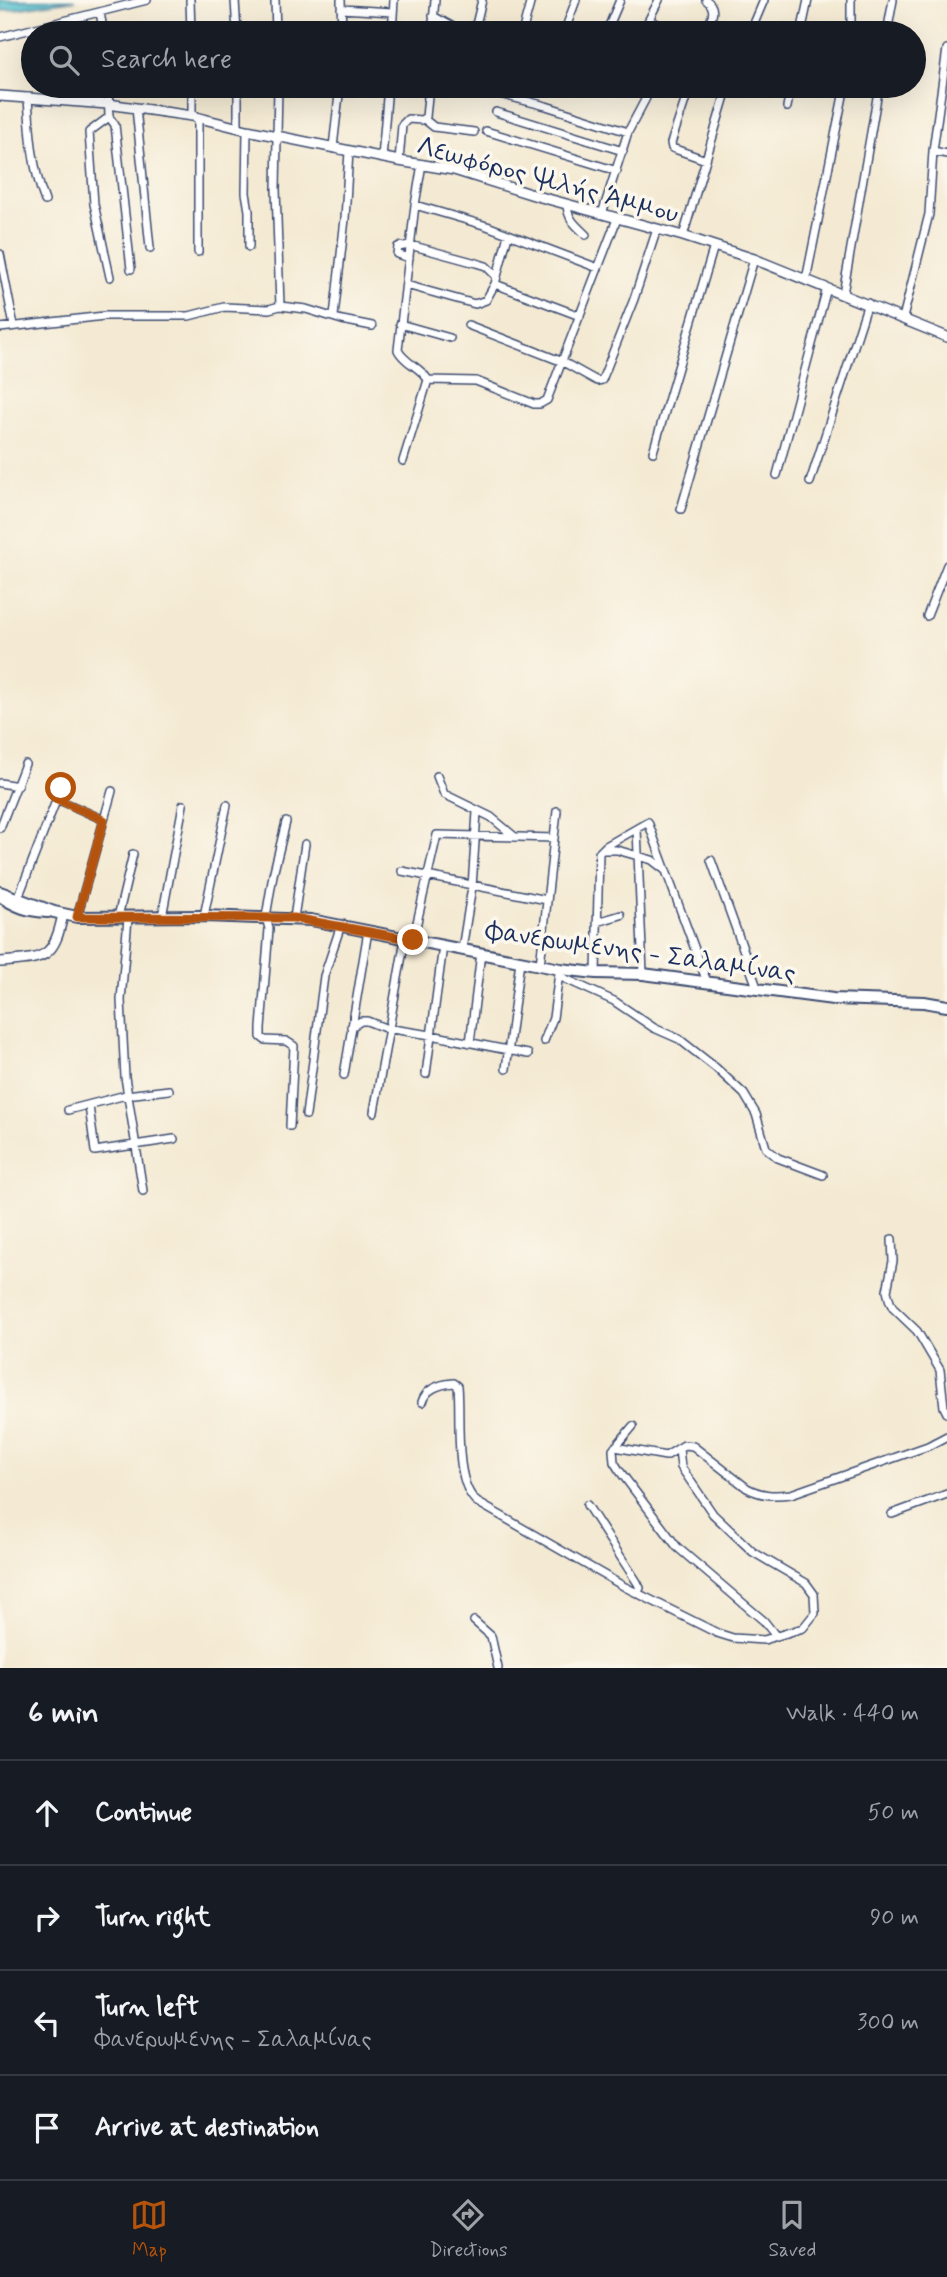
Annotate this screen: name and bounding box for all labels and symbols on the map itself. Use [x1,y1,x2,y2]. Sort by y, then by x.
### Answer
street label: Λεωφόρος Ψιλής Άμμου [413,130,682,232]
route start [45,772,76,803]
street label: Φανερωμενης - Σαλαμίνας [483,914,798,992]
route end [397,924,428,955]

